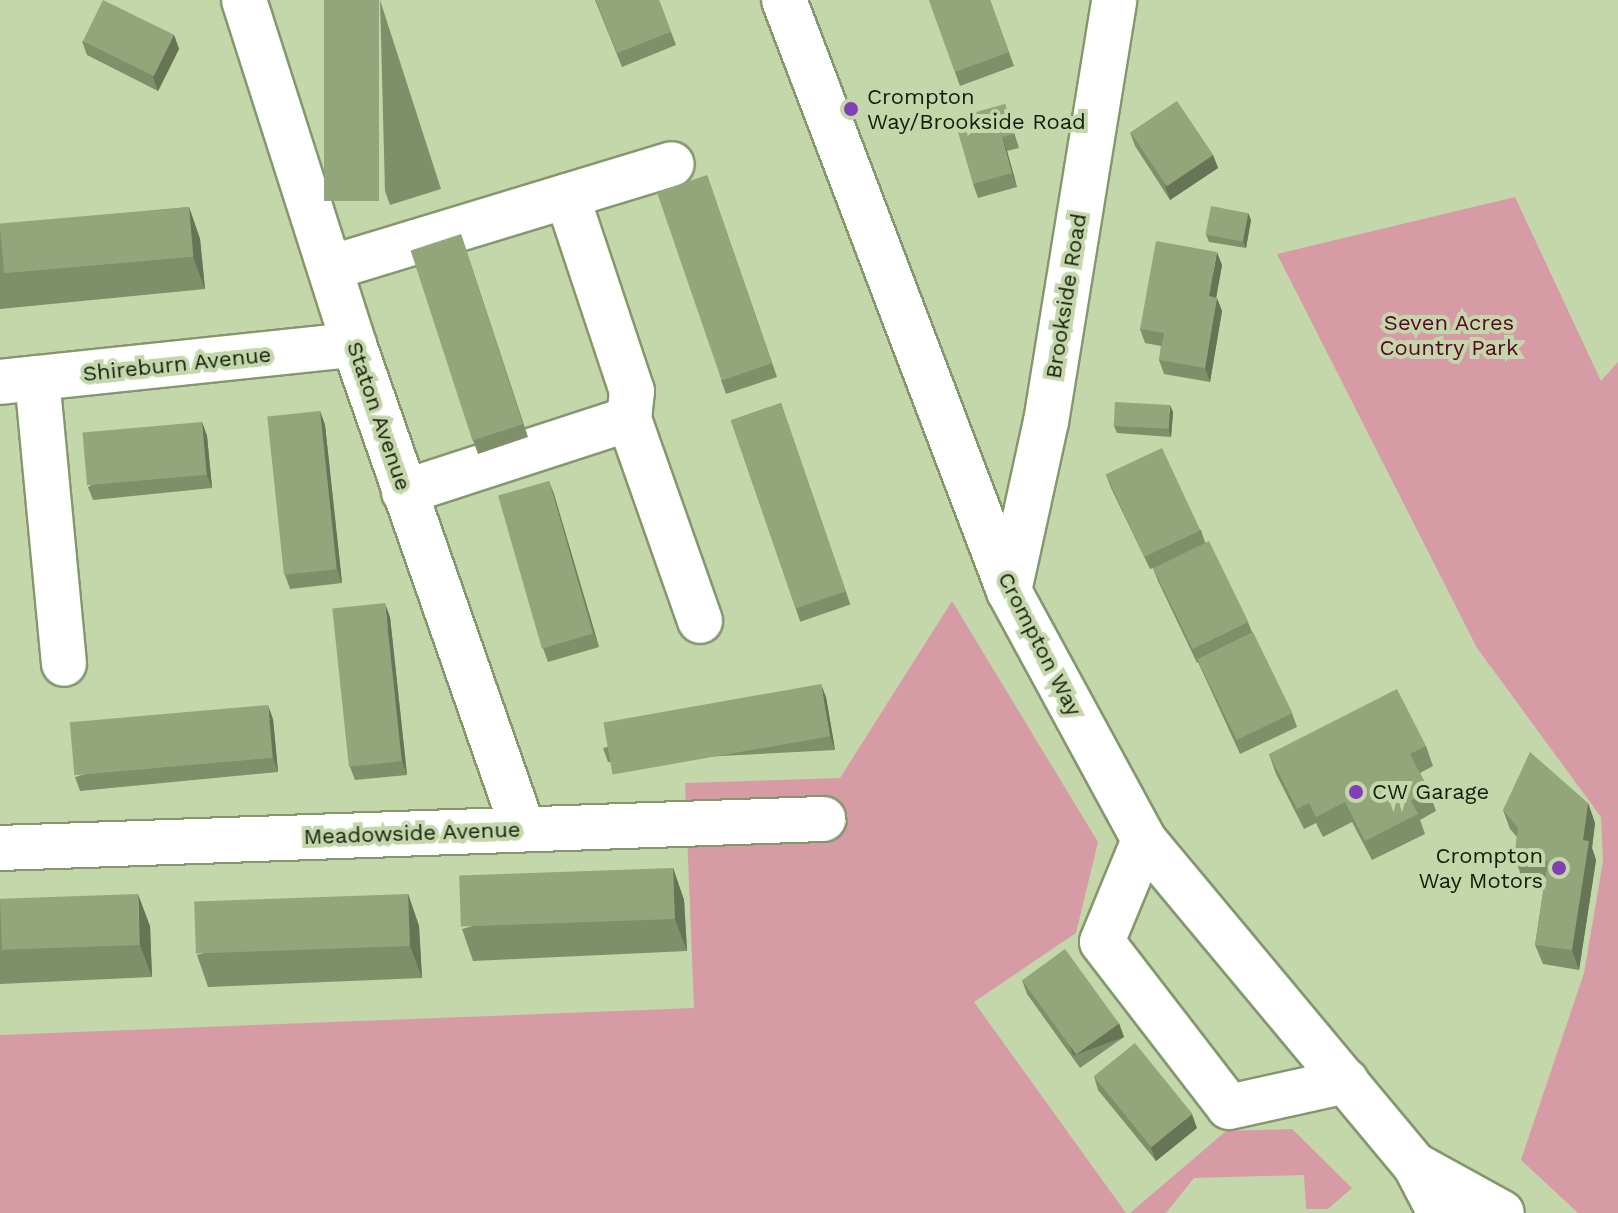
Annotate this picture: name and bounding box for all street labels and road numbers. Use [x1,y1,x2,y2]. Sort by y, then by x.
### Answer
street label: Brookside Road [1040,212,1092,380]
street label: Staton Avenue [341,338,417,494]
street label: Shireburn Avenue [81,341,273,387]
street label: Crompton Way [992,567,1088,721]
street label: Meadowside Avenue [303,816,521,850]

